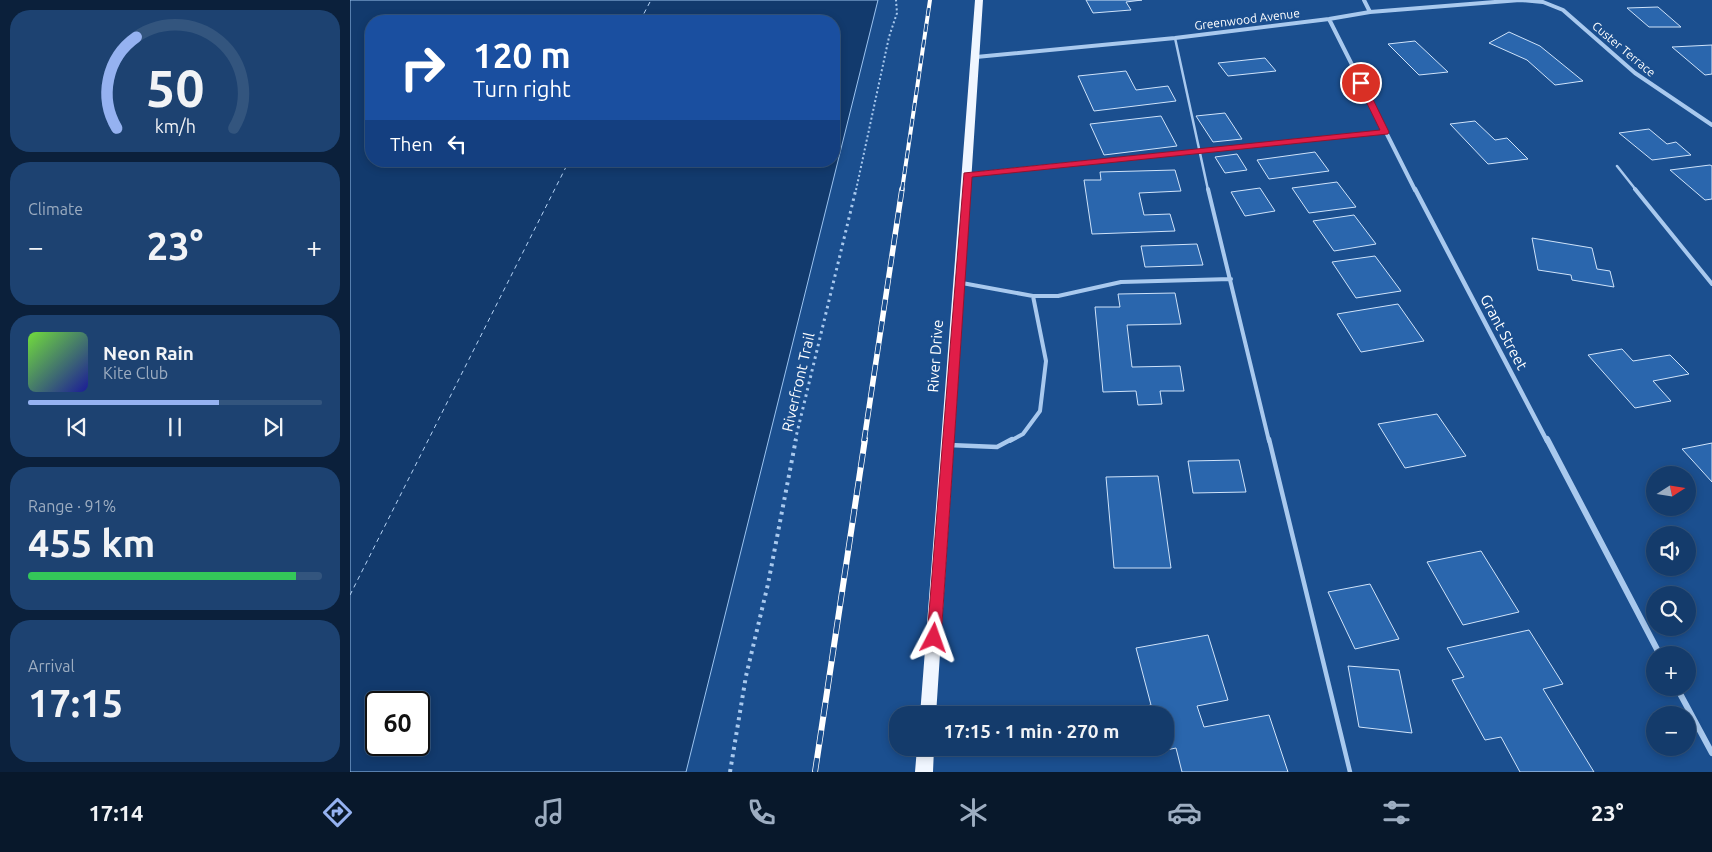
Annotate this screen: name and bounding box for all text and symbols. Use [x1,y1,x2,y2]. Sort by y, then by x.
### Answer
street label: Greenwood Avenue [1194,6,1300,32]
street label: Custer Terrace [1590,19,1658,79]
icon: right [390,35,455,100]
text: 120 m [473,35,571,75]
text: 50 [146,59,204,117]
pin [1340,62,1382,104]
icon: arrive [1347,69,1375,97]
text: Turn right [473,76,571,101]
text: km/h [154,116,196,136]
icon: left [443,130,471,158]
text: Then [390,133,433,155]
text: Climate [28,200,83,218]
text: 23° [147,225,203,267]
text: − [28,231,44,262]
text: + [306,231,322,262]
street label: Grant Street [1477,291,1531,373]
street label: River Drive [924,319,946,393]
street label: Riverfront Trail [778,331,818,433]
text: Neon Rain [103,342,194,364]
text: Kite Club [103,364,168,382]
icon: previous [63,413,91,441]
icon: pause [161,413,189,441]
icon: next [259,413,287,441]
north arrow [1646,466,1696,516]
map controls [1646,466,1696,756]
text: Range · 91% [28,497,116,515]
text: 455 km [28,522,155,564]
button: sound [1646,526,1696,576]
button: search [1646,586,1696,636]
position arrow [907,611,959,663]
button: + [1646,646,1696,696]
text: Arrival [28,657,75,675]
text: 17:15 [28,682,123,724]
speed limit sign: 60 [365,691,430,756]
button: − [1646,706,1696,756]
text: 17:15 · 1 min · 270 m [944,720,1119,742]
icon: directions [320,795,355,830]
icon: music [532,795,567,830]
icon: phone [744,795,779,830]
icon: climate [956,795,991,830]
icon: car [1167,795,1202,830]
icon: filters [1379,795,1414,830]
text: 17:14 [88,800,143,825]
text: 23° [1591,800,1624,825]

